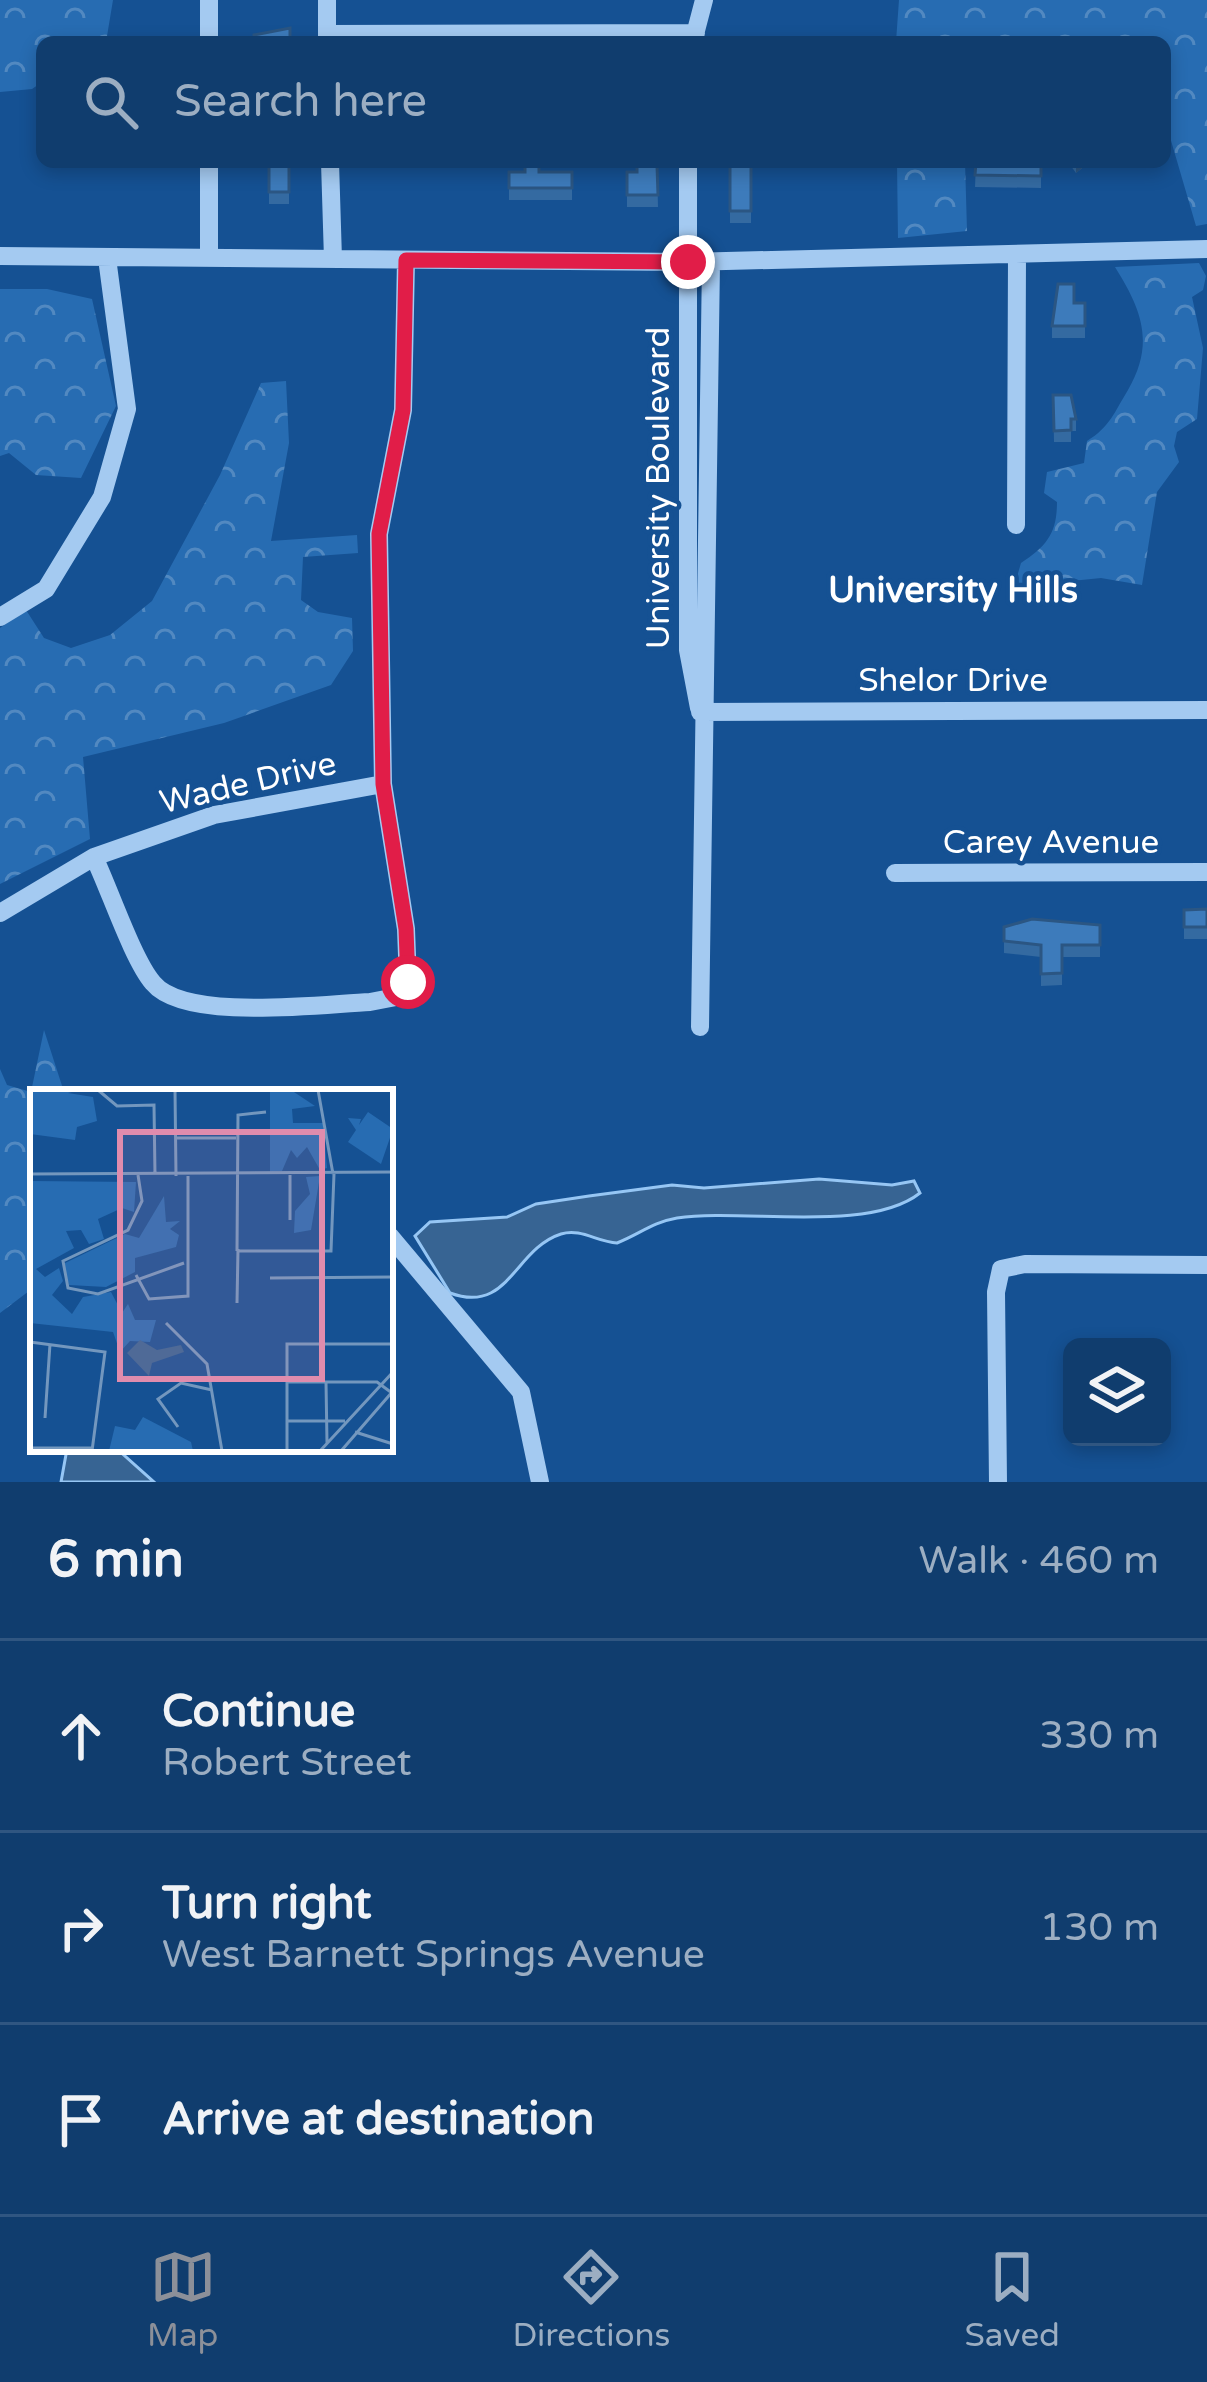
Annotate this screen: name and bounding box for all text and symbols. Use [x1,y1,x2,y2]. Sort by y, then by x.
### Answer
search box [36,36,1171,168]
icon: search [78,69,144,135]
text: Search here [174,75,427,129]
route end [661,235,715,289]
street label: University Boulevard [639,327,678,649]
district label: University Hills [828,569,1078,612]
street label: Shelor Drive [858,661,1048,700]
street label: Wade Drive [156,744,340,822]
street label: Carey Avenue [943,823,1159,862]
route start [381,955,435,1009]
inset map [30,1089,393,1452]
map controls [1063,1338,1171,1446]
button: layers [1063,1338,1171,1446]
text: 6 min [48,1529,184,1591]
text: Walk · 460 m [918,1537,1159,1584]
text: Continue [162,1685,355,1739]
icon: ahead [48,1703,114,1769]
text: 330 m [1040,1712,1159,1759]
text: Robert Street [162,1739,412,1786]
text: Turn right [162,1877,371,1931]
icon: right [48,1895,114,1961]
text: 130 m [1040,1904,1159,1951]
text: West Barnett Springs Avenue [162,1931,705,1978]
icon: arrive [48,2087,114,2153]
text: Arrive at destination [162,2093,594,2147]
tab: Map [147,2244,218,2355]
tab: Directions [512,2244,670,2355]
tab: Saved [965,2244,1060,2355]

